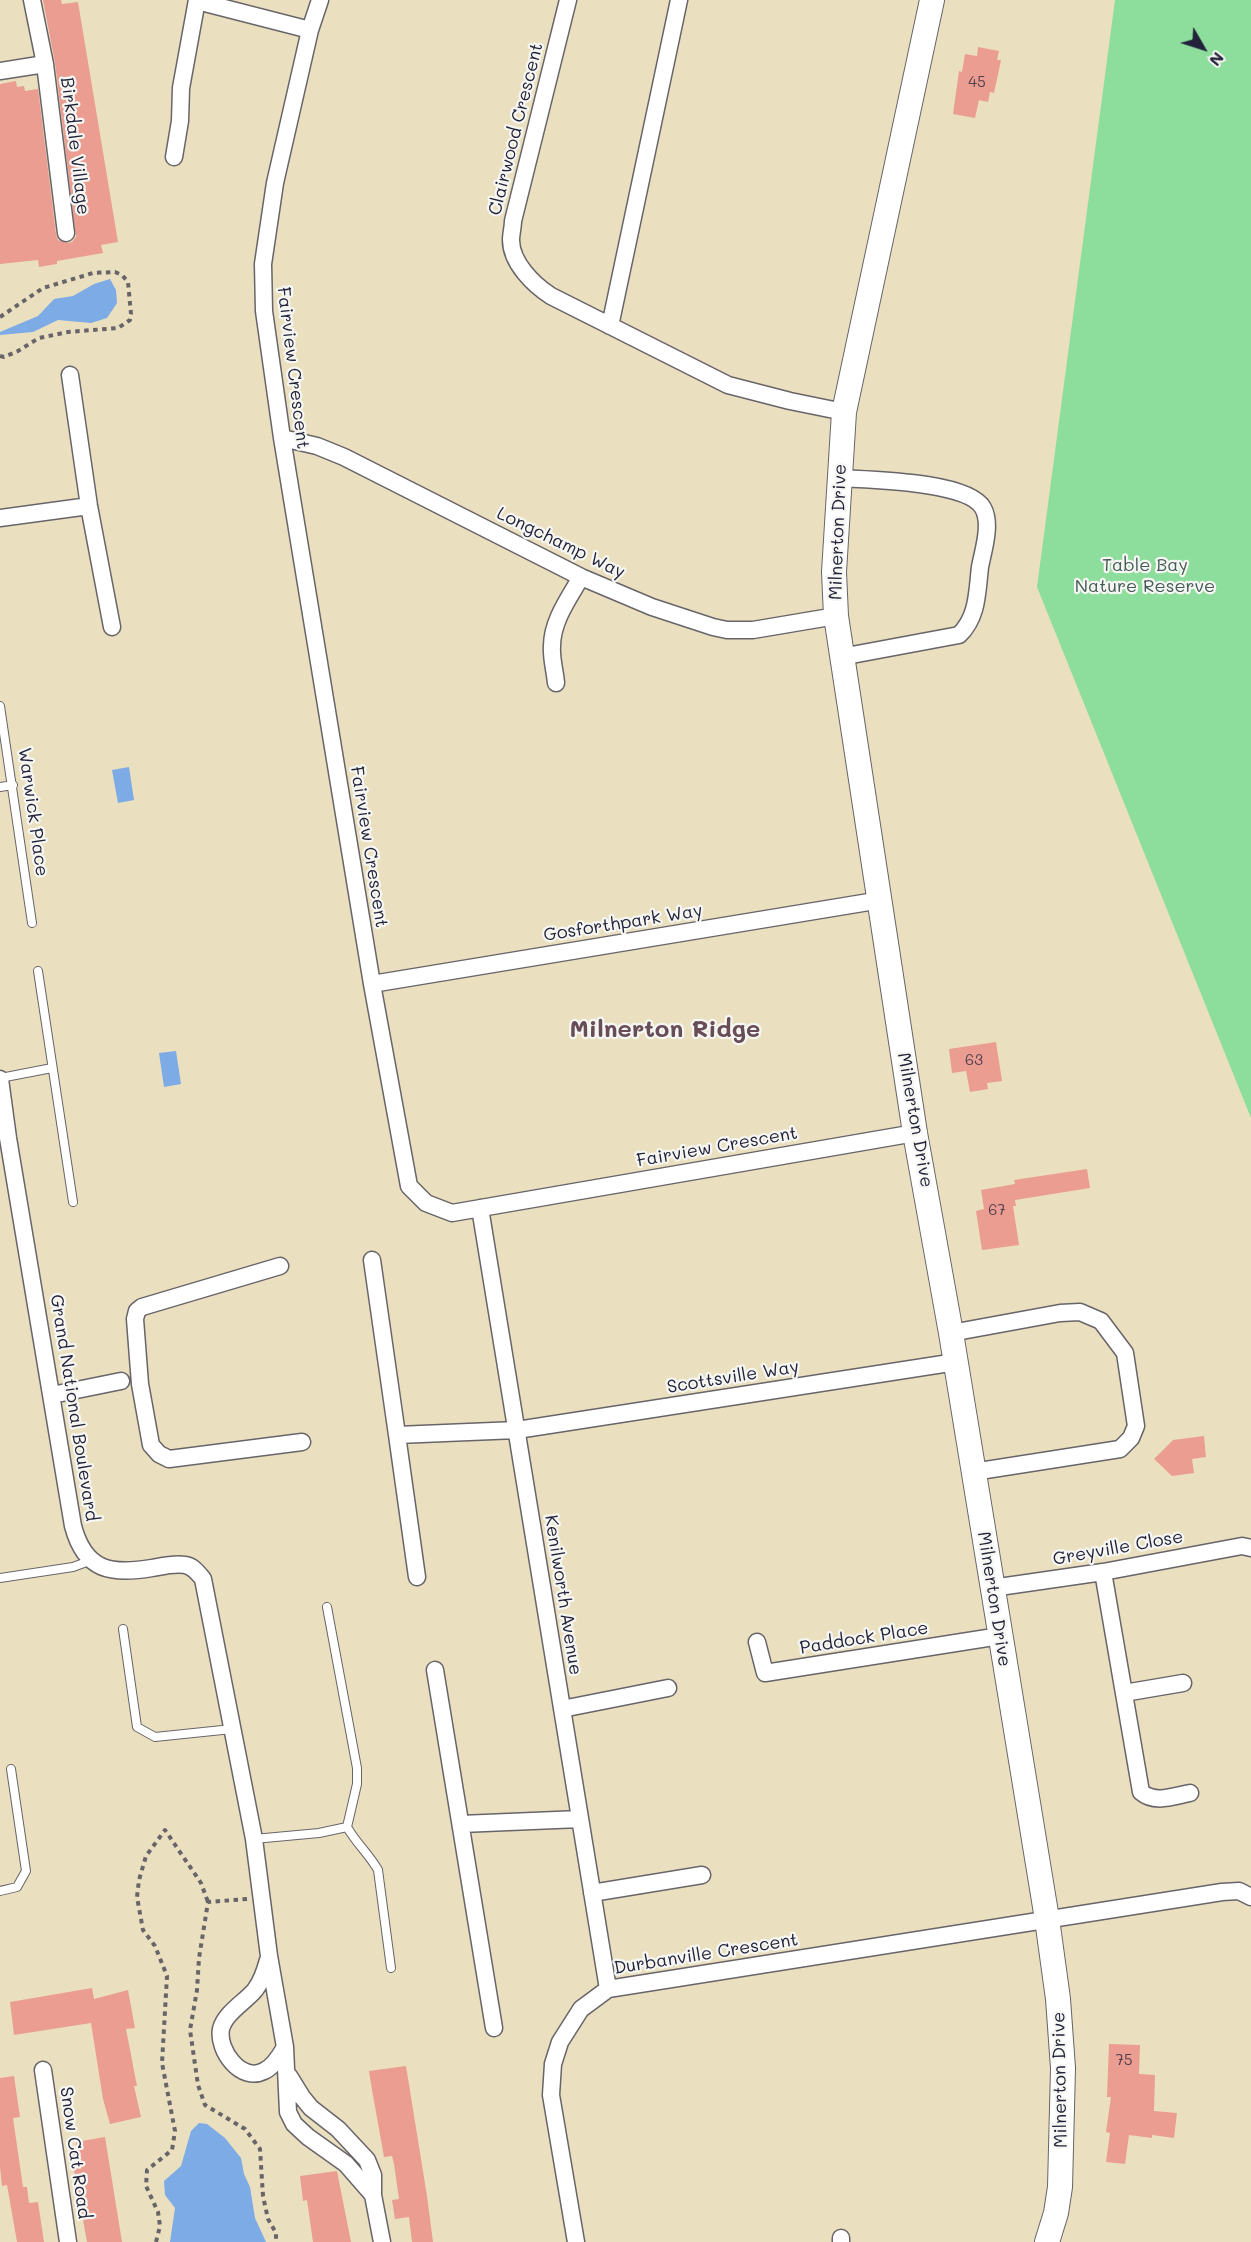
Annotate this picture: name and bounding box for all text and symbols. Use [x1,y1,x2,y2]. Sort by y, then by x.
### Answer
north arrow [1173,18,1233,78]
street label: Clairwood Crescent [484,41,548,217]
text: N [1205,48,1229,71]
house number: 45 [968,73,986,91]
street label: Birkdale Village [56,76,94,216]
street label: Fairview Crescent [272,286,314,450]
street label: Milnerton Drive [825,463,851,601]
street label: Longchamp Way [493,503,629,583]
park label: Table Bay Nature Reserve [1075,554,1215,596]
street label: Warwick Place [13,746,53,878]
street label: Fairview Crescent [346,765,392,929]
street label: Gosforthpark Way [542,900,704,946]
district label: Milnerton Ridge [570,1016,760,1044]
street label: Milnerton Drive [893,1051,937,1189]
house number: 63 [965,1051,983,1069]
street label: Fairview Crescent [635,1122,799,1172]
house number: 67 [988,1201,1006,1219]
street label: Grand National Boulevard [45,1293,103,1523]
street label: Scottsville Way [665,1356,801,1398]
street label: Kenilworth Avenue [540,1513,586,1677]
street label: Greyville Close [1051,1526,1185,1570]
street label: Milnerton Drive [973,1530,1015,1668]
street label: Paddock Place [798,1617,930,1659]
street label: Durbanville Crescent [612,1929,800,1979]
street label: Milnerton Drive [1048,2012,1072,2148]
house number: 75 [1115,2051,1133,2069]
street label: Snow Cat Road [55,2086,95,2220]

